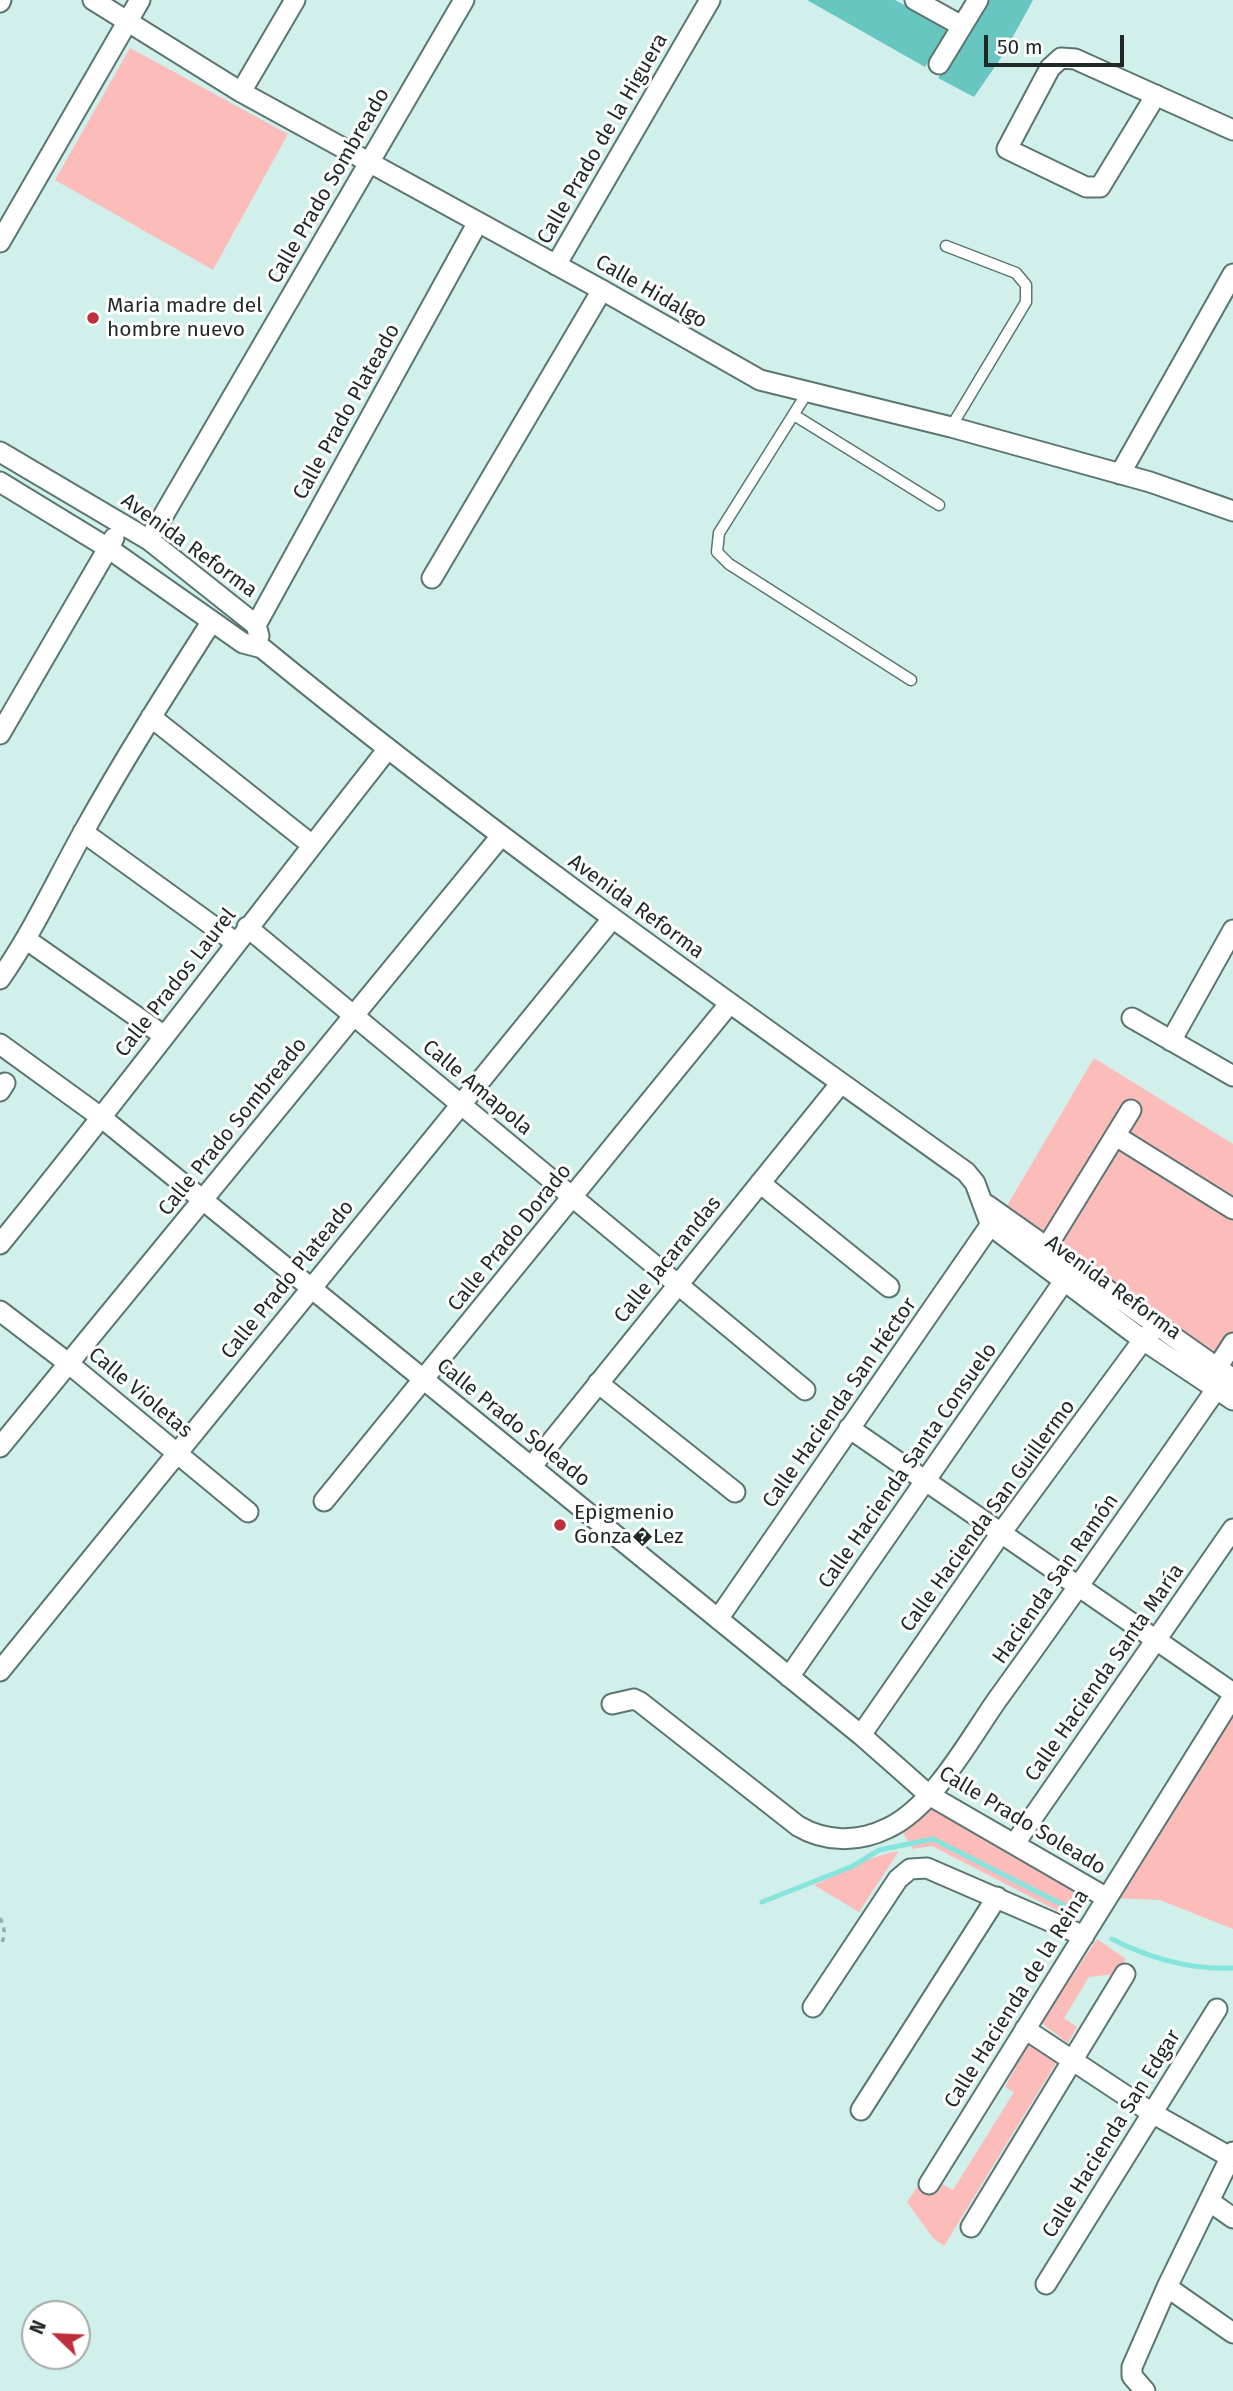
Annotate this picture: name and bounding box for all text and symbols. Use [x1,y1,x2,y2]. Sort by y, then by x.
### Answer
scale bar [988,21,1128,65]
street label: Calle Prado de la Higuera [532,29,674,249]
text: 50 m [997,34,1043,60]
street label: Calle Prado Sombreado [263,84,395,288]
street label: Calle Hidalgo [591,250,711,334]
place label: Maria madre del hombre nuevo [107,293,262,343]
marker: Maria madre del hombre nuevo [85,310,101,326]
street label: Calle Prado Plateado [288,320,406,504]
street label: Avenida Reforma [116,488,262,604]
street label: Avenida Reforma [563,849,709,965]
street label: Calle Prados Laurel [110,904,242,1062]
street label: Calle Prado Sombreado [153,1033,313,1221]
street label: Calle Amapola [417,1035,537,1141]
street label: Calle Prado Dorado [443,1159,577,1317]
street label: Calle Jacarandas [609,1192,727,1328]
street label: Calle Prado Plateado [216,1195,360,1365]
street label: Avenida Reforma [1040,1230,1186,1346]
street label: Calle Hacienda San Héctor [758,1293,922,1513]
street label: Calle Hacienda Santa Consuelo [813,1338,1003,1594]
street label: Calle Violetas [83,1342,197,1444]
street label: Calle Prado Soleado [431,1353,595,1493]
street label: Calle Hacienda San Guillermo [895,1395,1081,1637]
street label: Hacienda San Ramón [988,1489,1124,1669]
place label: Epigmenio Gonza�Lez [574,1500,684,1550]
marker: Epigmenio Gonza�Lez [552,1517,568,1533]
street label: Calle Hacienda Santa María [1020,1559,1190,1787]
street label: Calle Prado Soleado [934,1761,1110,1881]
street label: Calle Hacienda de la Reina [939,1885,1095,2113]
street label: Calle Hacienda San Edgar [1037,2025,1187,2243]
north arrow [21,2300,91,2370]
text: N [25,2317,51,2338]

